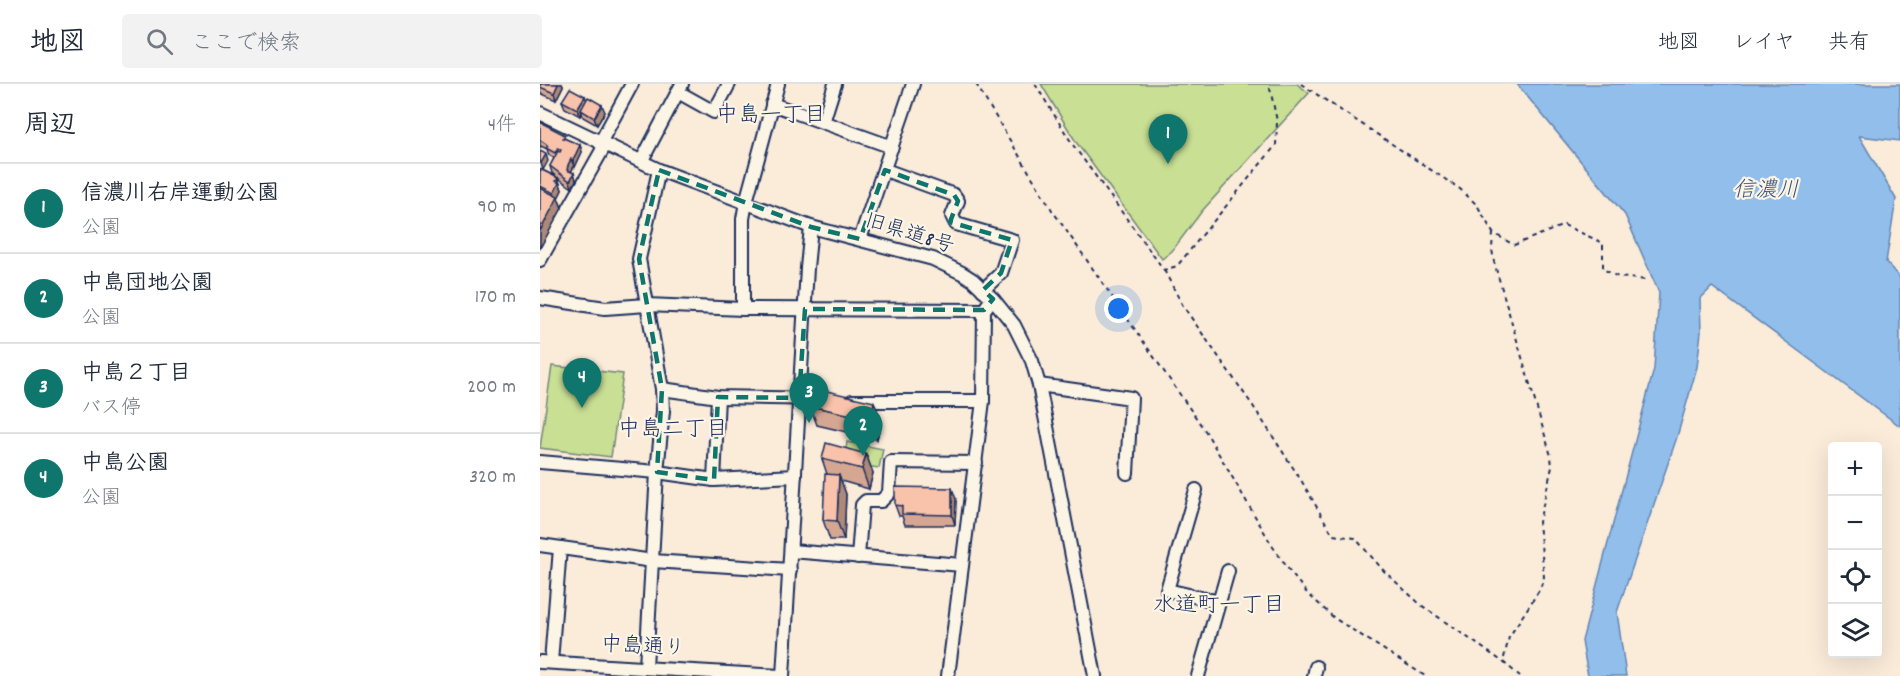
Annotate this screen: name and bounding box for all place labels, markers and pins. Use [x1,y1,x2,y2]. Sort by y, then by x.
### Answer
pin: 1 [1148,115,1188,164]
pin: 4 [562,358,602,408]
pin: 3 [790,374,828,423]
pin: 2 [844,406,882,456]

